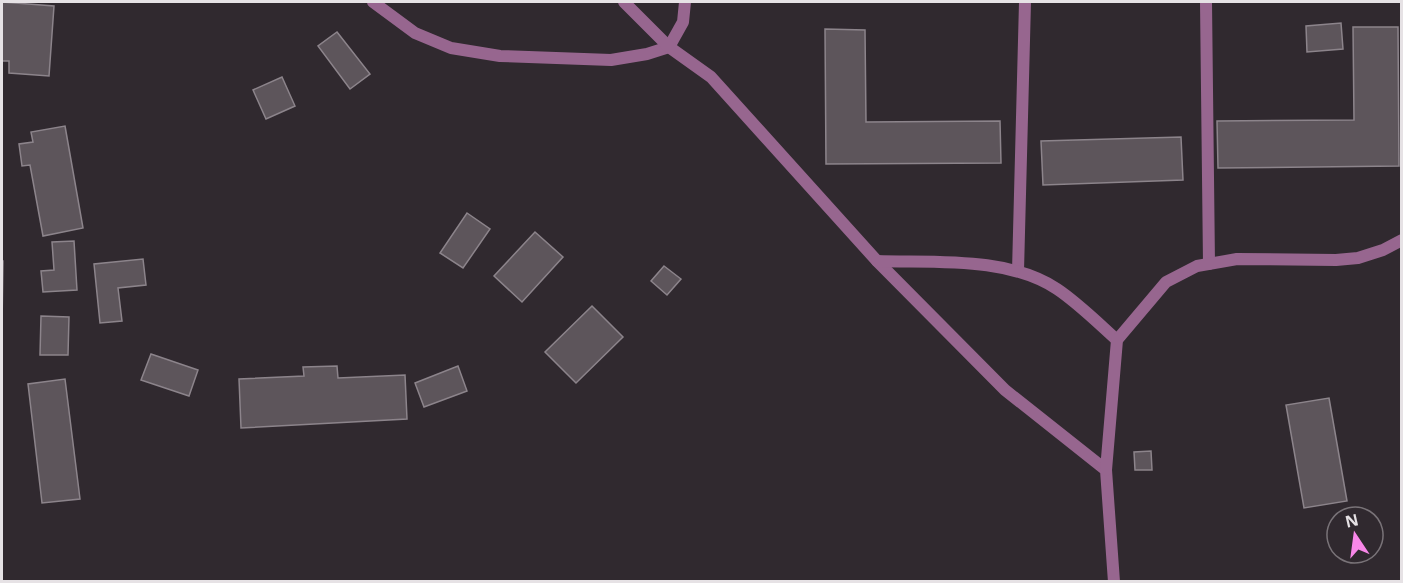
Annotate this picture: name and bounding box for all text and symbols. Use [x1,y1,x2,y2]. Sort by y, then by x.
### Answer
north arrow [1325,505,1385,565]
text: N [1343,508,1360,533]

